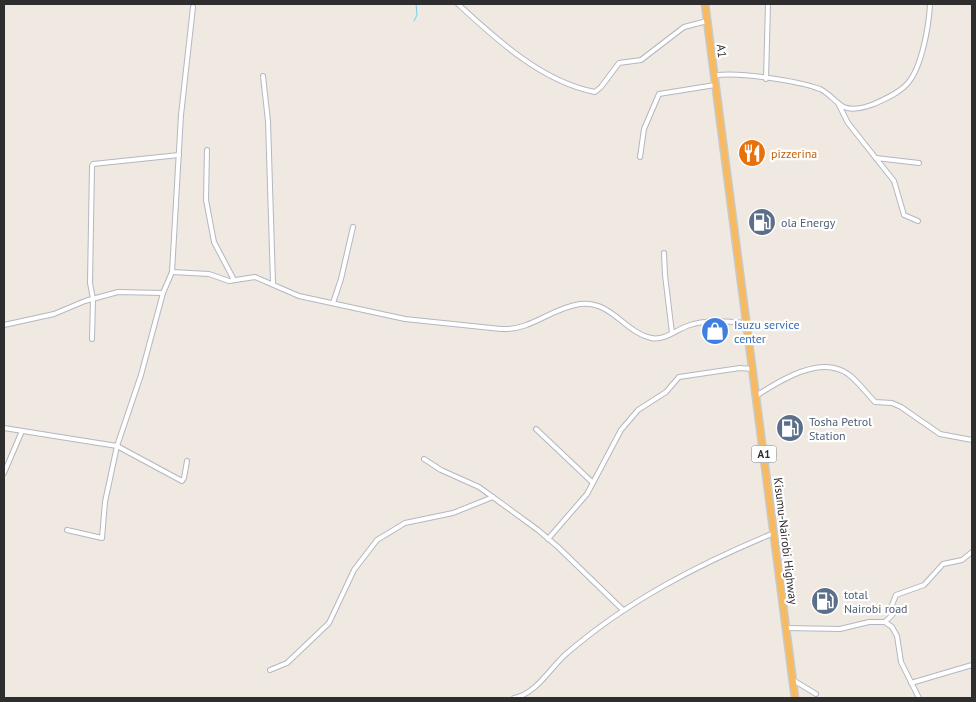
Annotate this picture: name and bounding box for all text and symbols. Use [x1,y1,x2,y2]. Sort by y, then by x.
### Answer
street label: A1 [714,43,730,59]
restaurant icon: pizzerina [737,138,767,168]
place label: pizzerina [771,146,817,161]
fuel station icon: ola Energy [747,207,777,237]
place label: ola Energy [781,215,836,230]
shop icon: Isuzu service center [700,316,730,346]
place label: Isuzu service center [734,317,800,346]
fuel station icon: Tosha Petrol Station [775,413,805,443]
place label: Tosha Petrol Station [809,414,872,443]
road number: A1 [752,446,776,462]
street label: Kisumu-Nairobi Highway [771,477,801,606]
fuel station icon: total Nairobi road [810,586,840,616]
place label: total Nairobi road [844,587,908,616]

